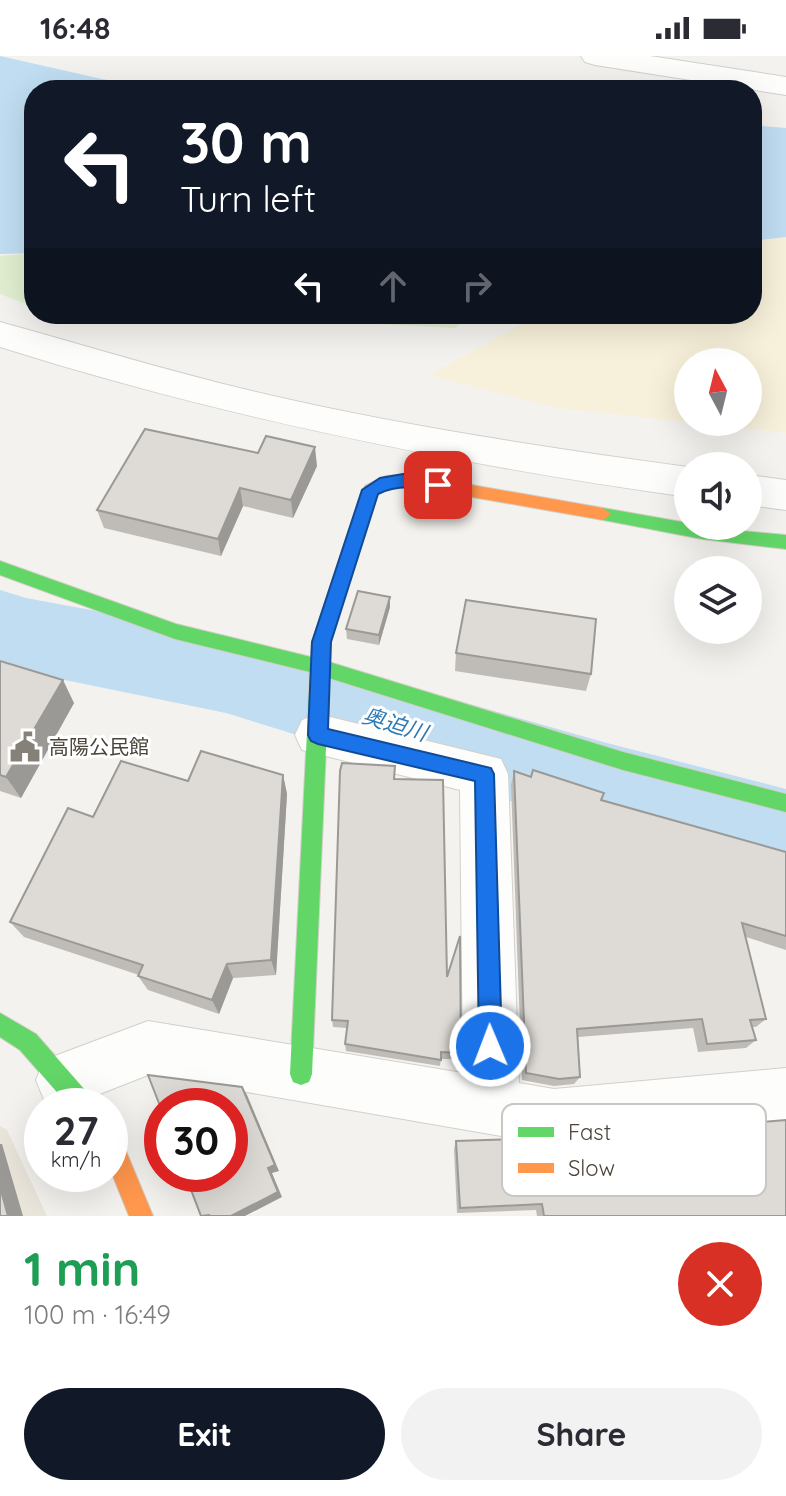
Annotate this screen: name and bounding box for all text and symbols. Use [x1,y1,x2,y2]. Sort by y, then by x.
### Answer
text: 16:48 [40,9,111,47]
text: 30 m [180,107,312,177]
icon: left [48,112,152,216]
text: Turn left [180,176,316,221]
icon: left [287,264,331,308]
icon: ahead [371,264,415,308]
icon: right [455,264,499,308]
north arrow [674,348,762,436]
map controls [674,348,762,644]
pin [404,451,472,519]
button: sound [674,452,762,540]
icon: arrive [416,463,460,507]
button: layers [674,556,762,644]
water label: 奥迫川 [359,701,433,748]
public building icon: 高陽公民館 [8,730,42,764]
place label: 高陽公民館 [49,734,149,759]
position arrow [448,1004,532,1088]
speed limit sign: 30 [144,1088,248,1192]
legend [502,1104,766,1196]
text: 27 [54,1105,98,1155]
text: Fast [568,1118,611,1146]
text: km/h [51,1147,101,1172]
text: Slow [568,1154,615,1182]
text: 1 min [24,1238,140,1298]
button: close [678,1242,762,1326]
text: 100 m · 16:49 [24,1298,171,1331]
button: Exit [24,1388,385,1480]
button: Share [401,1388,762,1480]

